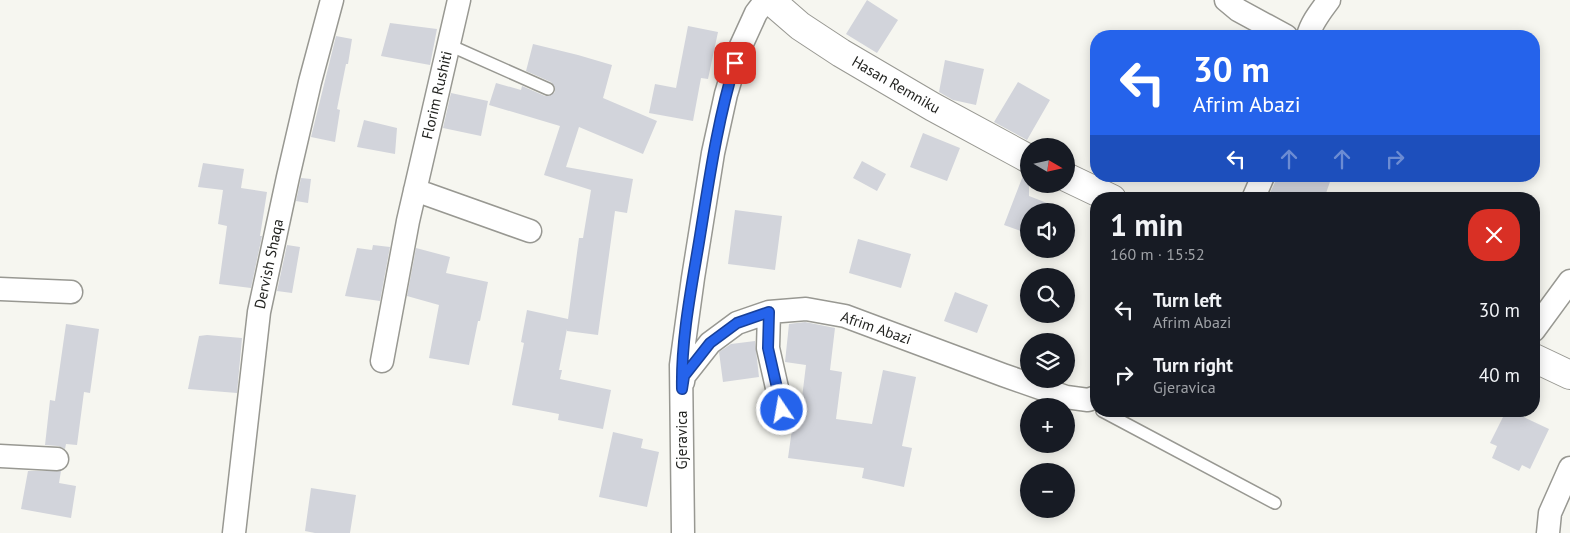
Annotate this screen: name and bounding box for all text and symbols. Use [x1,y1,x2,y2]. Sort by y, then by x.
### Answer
pin [714,42,756,84]
text: 30 m [1193,46,1270,92]
street label: Florim Rushiti [417,49,456,141]
icon: arrive [721,49,749,77]
icon: left [1110,50,1175,115]
street label: Hasan Remniku [849,52,944,118]
text: Afrim Abazi [1193,90,1301,118]
north arrow [1020,138,1075,192]
map controls [1020,138,1075,518]
icon: left [1222,145,1250,173]
icon: ahead [1275,145,1303,173]
icon: ahead [1328,145,1356,173]
icon: right [1381,145,1409,173]
button: sound [1020,203,1075,258]
text: 1 min [1110,205,1183,244]
button: close [1468,209,1520,261]
street label: Dervish Shaqa [250,217,287,311]
text: 160 m · 15:52 [1110,244,1205,264]
button: search [1020,268,1075,323]
text: Turn left [1153,288,1222,312]
icon: left [1110,296,1138,324]
text: 30 m [1479,298,1520,322]
street label: Afrim Abazi [838,307,914,348]
text: Afrim Abazi [1153,312,1231,332]
button: layers [1020,333,1075,388]
text: Turn right [1153,353,1233,377]
icon: right [1110,361,1138,389]
text: 40 m [1479,363,1520,387]
text: Gjeravica [1153,377,1216,397]
position arrow [755,383,807,435]
button: + [1020,398,1075,453]
street label: Gjeravica [672,411,691,469]
button: − [1020,463,1075,518]

